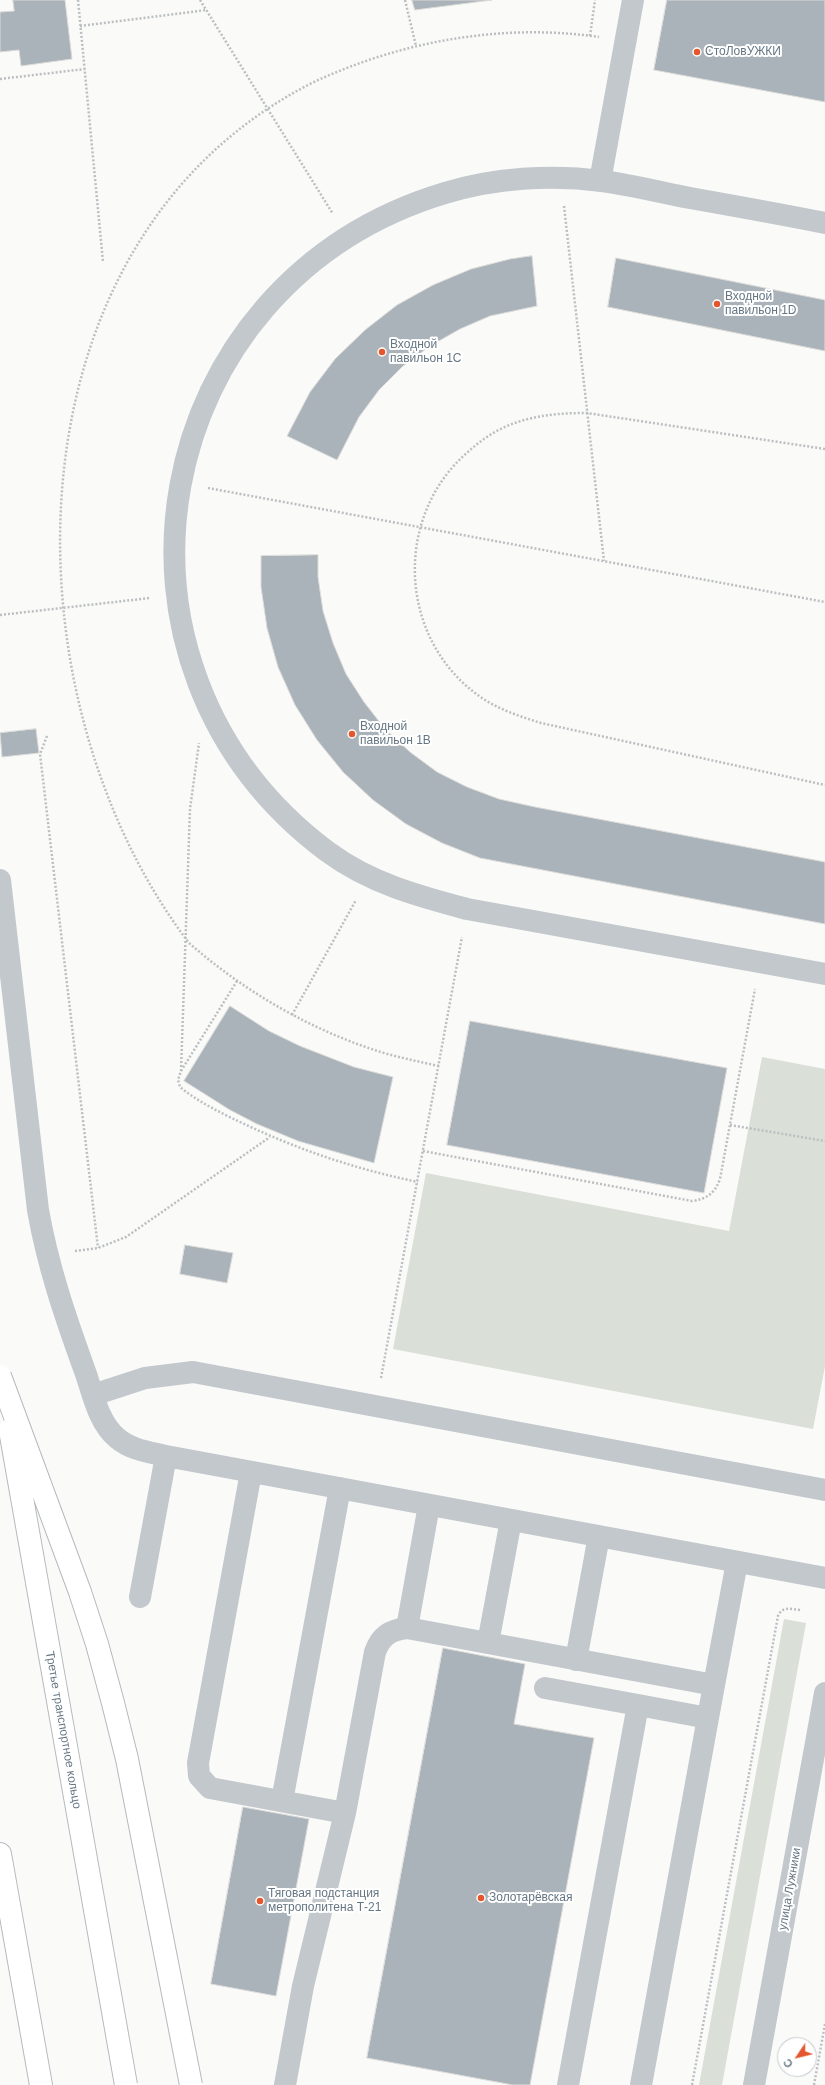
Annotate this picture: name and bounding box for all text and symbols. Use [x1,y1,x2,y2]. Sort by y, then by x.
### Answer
place label: СтоЛовУЖКИ [705,45,781,59]
marker: СтоЛовУЖКИ [692,47,702,57]
place label: Входной павильон 1D [725,290,796,318]
marker: Входной павильон 1D [712,299,722,309]
place label: Входной павильон 1C [390,338,461,366]
marker: Входной павильон 1C [377,347,387,357]
place label: Входной павильон 1B [360,720,431,748]
marker: Входной павильон 1B [347,729,357,739]
street label: Третье транспортное кольцо [42,1650,84,1810]
street label: улица Лужники [776,1846,804,1932]
place label: Тяговая подстанция метрополитена Т-21 [268,1887,381,1915]
place label: Золотарёвская [489,1891,573,1905]
marker: Золотарёвская [476,1893,486,1903]
marker: Тяговая подстанция метрополитена Т-21 [255,1896,265,1906]
north arrow [777,2037,817,2077]
text: С [781,2057,795,2070]

